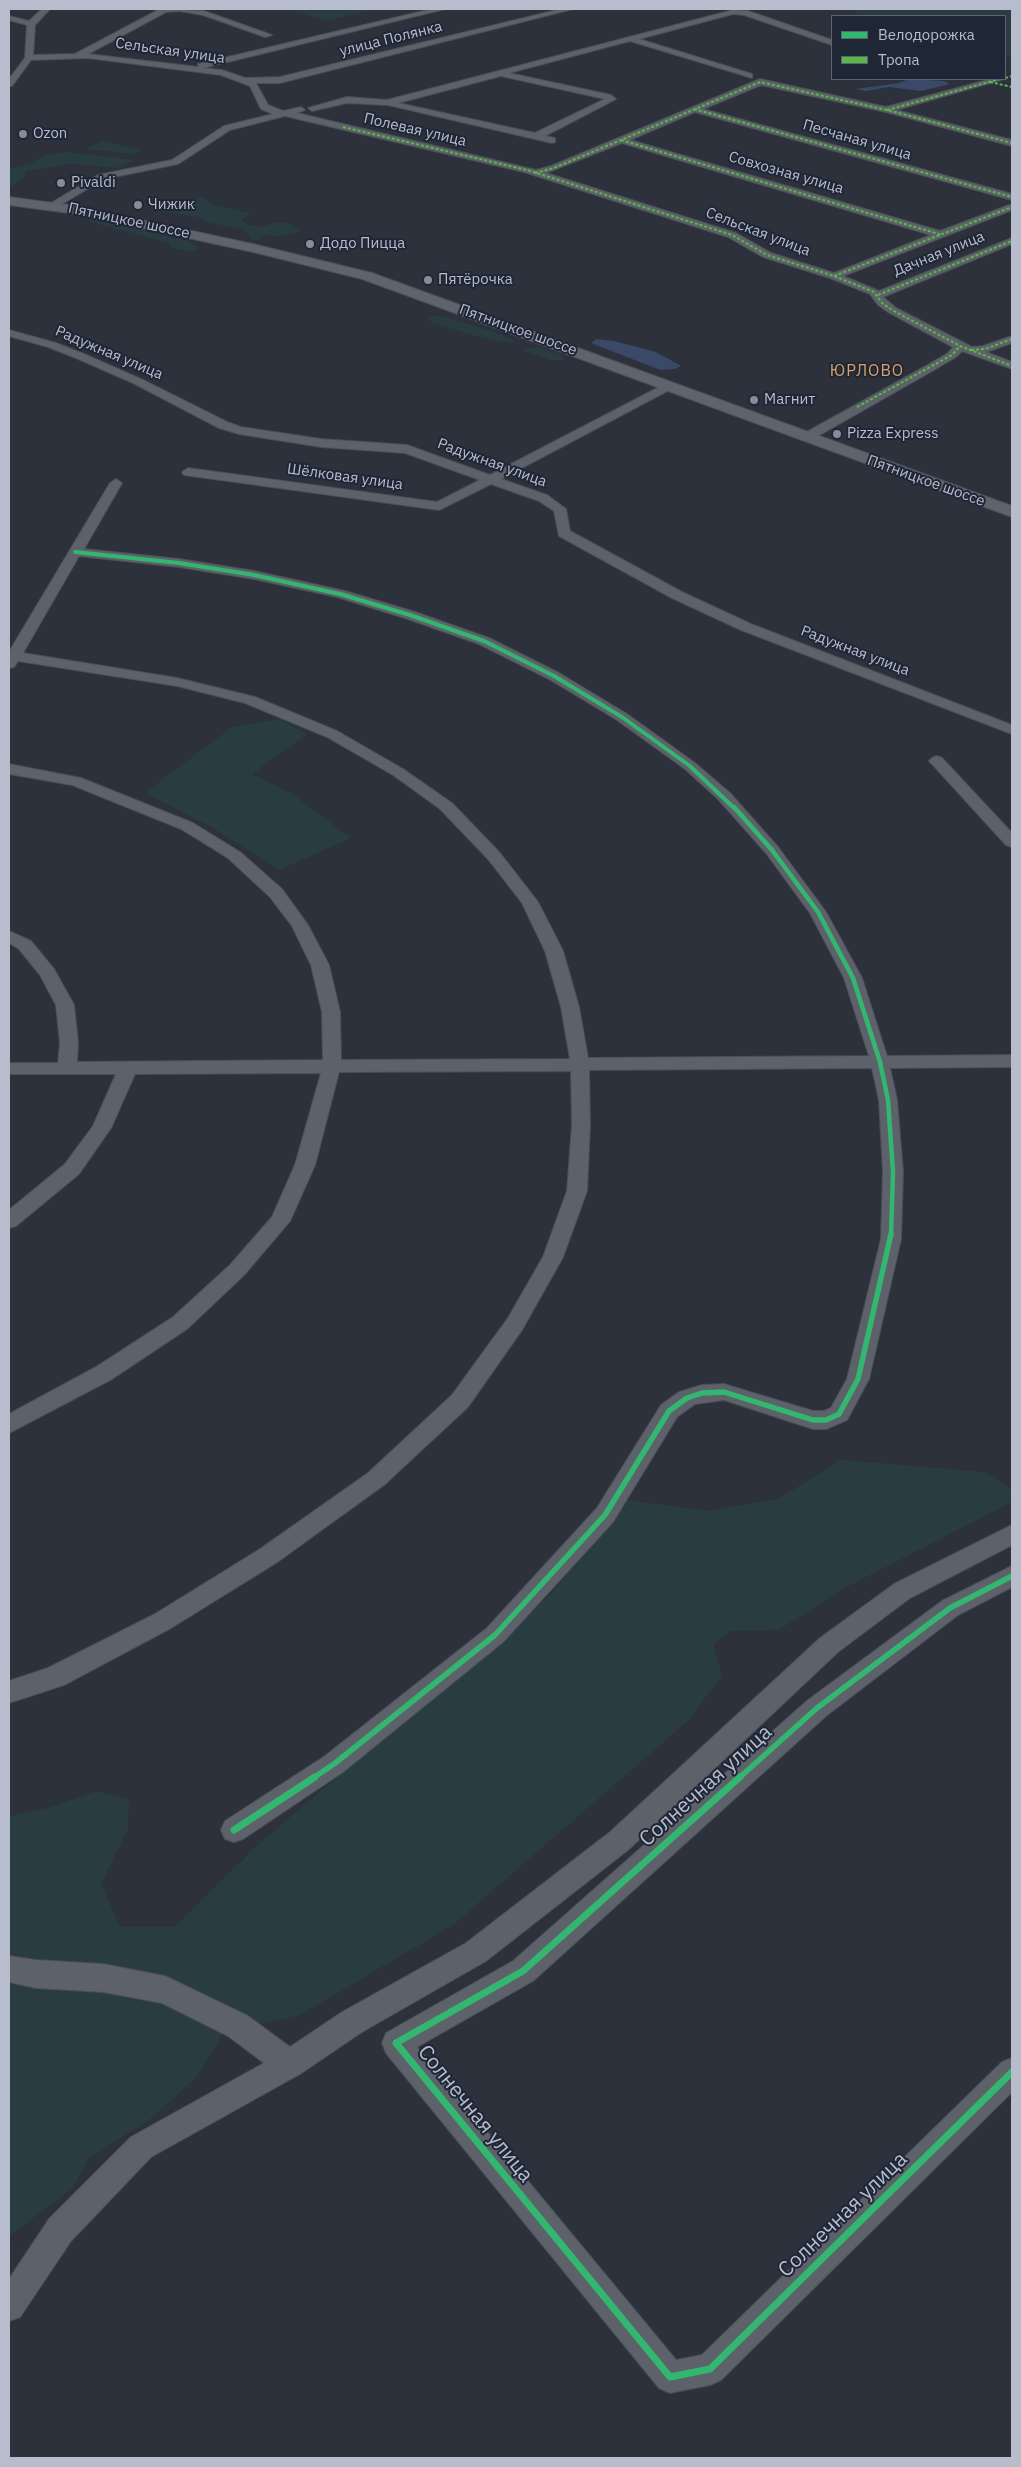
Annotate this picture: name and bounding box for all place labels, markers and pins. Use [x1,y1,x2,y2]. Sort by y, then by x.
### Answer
place label: Ozon [33,125,67,143]
marker: Ozon [17,128,29,140]
place label: Pivaldi [71,174,116,192]
marker: Pivaldi [55,177,67,189]
place label: Чижик [148,196,195,214]
marker: Чижик [132,199,144,211]
place label: Додо Пицца [320,235,405,253]
marker: Додо Пицца [304,238,316,250]
place label: Пятёрочка [438,271,513,289]
marker: Пятёрочка [422,274,434,286]
place label: Магнит [764,391,815,409]
marker: Магнит [748,394,760,406]
place label: Pizza Express [847,425,939,443]
marker: Pizza Express [831,428,843,440]

